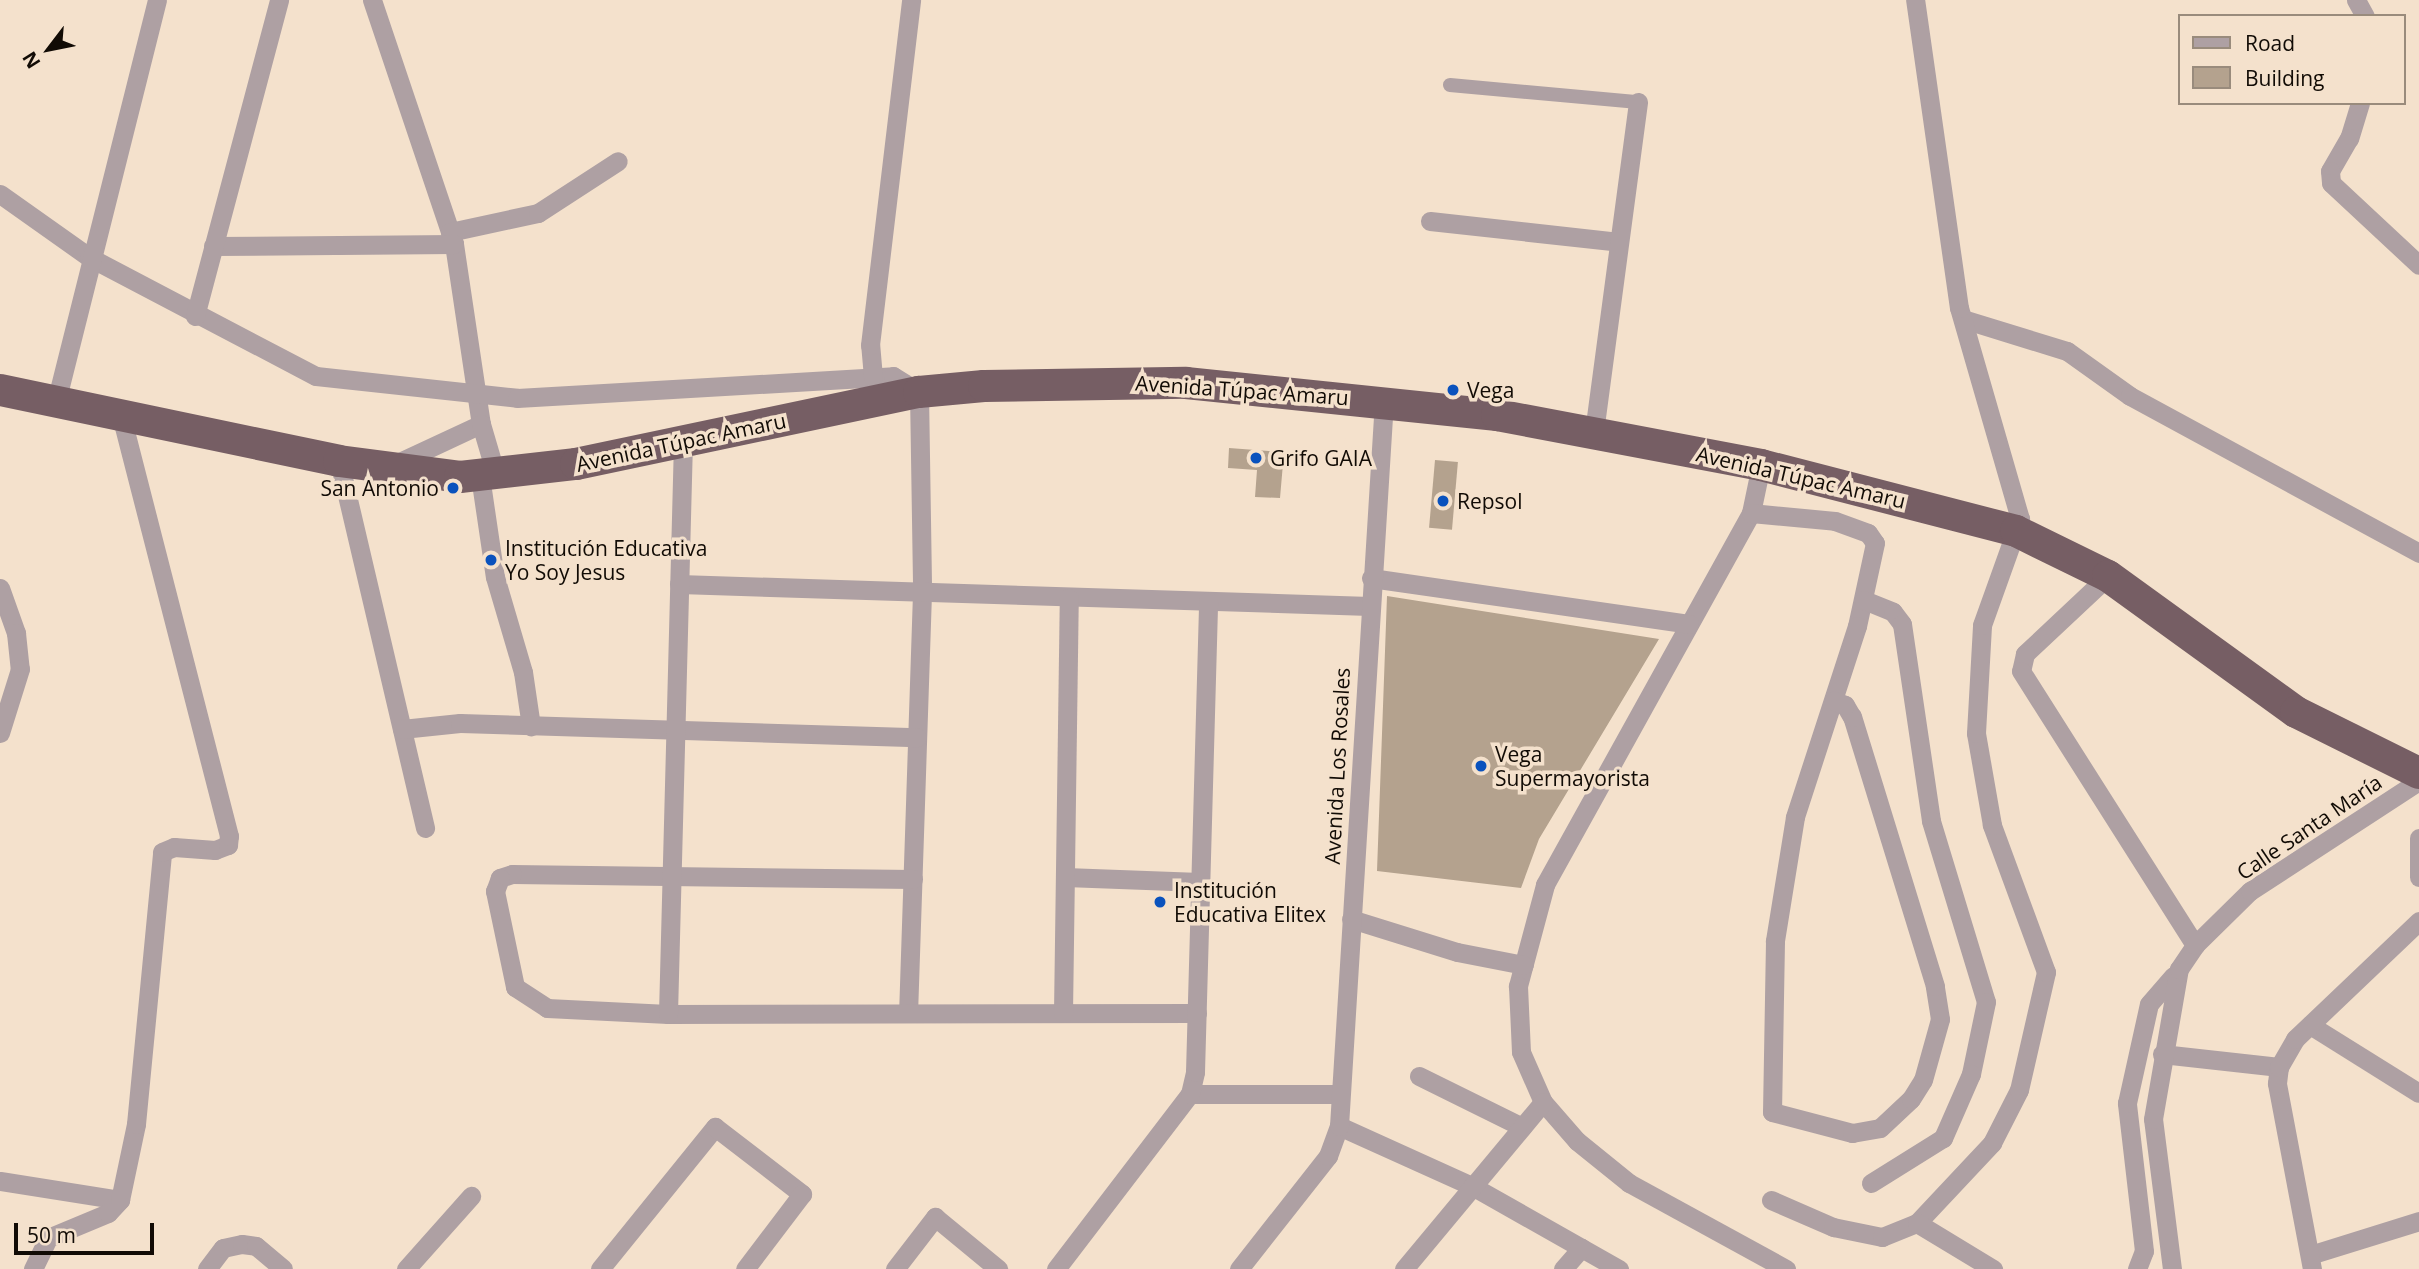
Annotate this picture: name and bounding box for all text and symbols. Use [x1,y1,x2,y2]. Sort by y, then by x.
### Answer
north arrow [14,14,84,84]
legend [2178,14,2405,105]
text: Road [2245,29,2295,57]
text: N [16,47,46,74]
text: Building [2245,64,2324,92]
street label: Avenida Túpac Amaru [1134,370,1350,410]
place label: Vega [1467,377,1514,403]
marker: Vega [1445,382,1461,398]
street label: Avenida Túpac Amaru [574,407,788,477]
street label: Avenida Túpac Amaru [1694,441,1908,513]
place label: Grifo GAIA [1270,445,1372,471]
marker: Grifo GAIA [1248,450,1264,466]
place label: San Antonio [320,475,439,501]
marker: San Antonio [445,480,461,496]
place label: Repsol [1457,488,1523,514]
marker: Repsol [1435,493,1451,509]
place label: Institución Educativa Yo Soy Jesus [505,535,707,585]
marker: Institución Educativa Yo Soy Jesus [483,552,499,568]
street label: Avenida Los Rosales [1319,667,1355,865]
place label: Vega Supermayorista [1495,741,1650,791]
marker: Vega Supermayorista [1473,758,1489,774]
street label: Calle Santa María [2232,769,2386,885]
place label: Institución Educativa Elitex [1174,877,1326,927]
marker: Institución Educativa Elitex [1152,894,1168,910]
scale bar [18,1210,158,1254]
text: 50 m [27,1221,76,1249]

